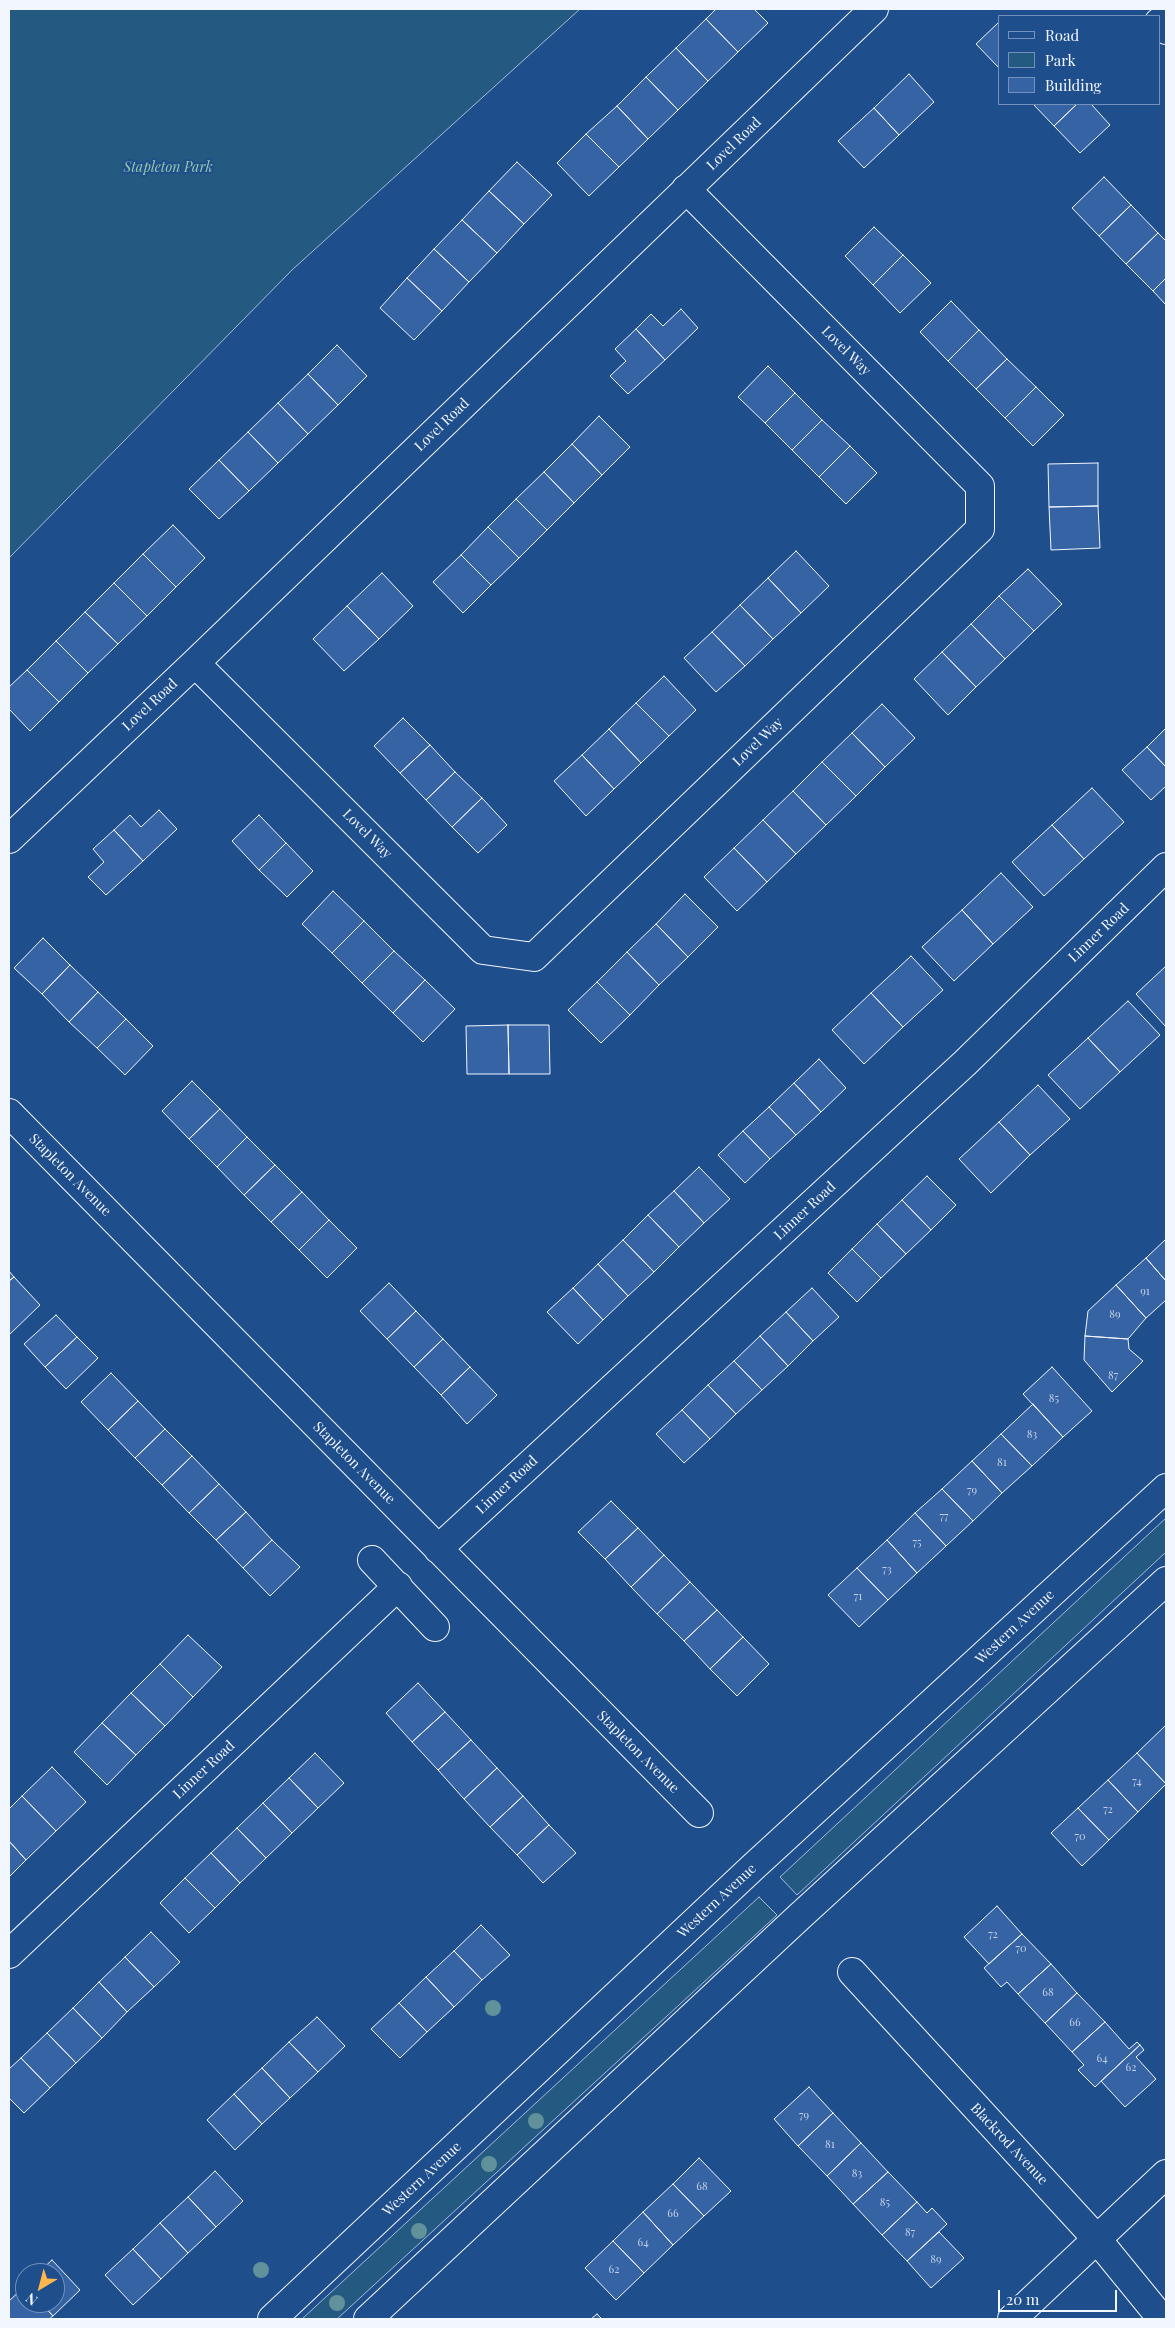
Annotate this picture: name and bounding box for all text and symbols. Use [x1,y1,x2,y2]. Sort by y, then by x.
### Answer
legend [998,15,1160,105]
text: Road [1045,25,1079,45]
text: Park [1045,50,1076,70]
text: Building [1045,75,1101,95]
street label: Lovel Road [703,114,765,174]
park label: Stapleton Park [123,160,213,176]
street label: Lovel Way [818,323,874,379]
street label: Lovel Road [411,395,473,455]
street label: Lovel Road [119,675,181,735]
street label: Lovel Way [730,714,786,770]
street label: Lovel Way [339,806,395,862]
street label: Linner Road [1065,900,1133,966]
street label: Stapleton Avenue [25,1130,115,1220]
street label: Linner Road [771,1178,839,1244]
house number: 91 [1140,1285,1150,1299]
house number: 89 [1109,1308,1121,1322]
house number: 87 [1108,1369,1118,1383]
house number: 85 [1049,1392,1059,1406]
street label: Stapleton Avenue [309,1418,399,1508]
house number: 83 [1027,1428,1037,1442]
street label: Linner Road [473,1452,541,1518]
house number: 81 [997,1456,1007,1470]
house number: 79 [967,1484,977,1498]
house number: 77 [940,1510,948,1524]
house number: 75 [912,1536,922,1550]
house number: 73 [882,1563,892,1577]
street label: Western Avenue [972,1586,1058,1668]
house number: 71 [854,1590,862,1604]
street label: Stapleton Avenue [593,1707,683,1797]
street label: Linner Road [170,1737,238,1803]
house number: 74 [1132,1775,1142,1789]
house number: 72 [1103,1803,1113,1817]
house number: 70 [1074,1830,1086,1844]
street label: Western Avenue [674,1860,760,1942]
house number: 72 [988,1928,998,1942]
house number: 70 [1015,1942,1027,1956]
house number: 68 [1042,1986,1054,2000]
house number: 66 [1069,2016,1081,2030]
house number: 64 [1096,2052,1108,2066]
house number: 62 [1126,2061,1136,2075]
street label: Blackrod Avenue [967,2100,1051,2188]
house number: 79 [799,2109,809,2123]
street label: Western Avenue [379,2138,465,2220]
house number: 81 [825,2138,835,2152]
house number: 83 [852,2167,862,2181]
house number: 68 [696,2180,708,2194]
house number: 85 [880,2196,890,2210]
house number: 66 [667,2207,679,2221]
house number: 87 [905,2226,915,2240]
house number: 64 [637,2236,649,2250]
house number: 89 [930,2253,942,2267]
north arrow [15,2263,65,2313]
house number: 62 [609,2263,619,2277]
scale bar [1000,2280,1119,2312]
text: N [22,2289,41,2310]
text: 20 m [1006,2289,1039,2309]

